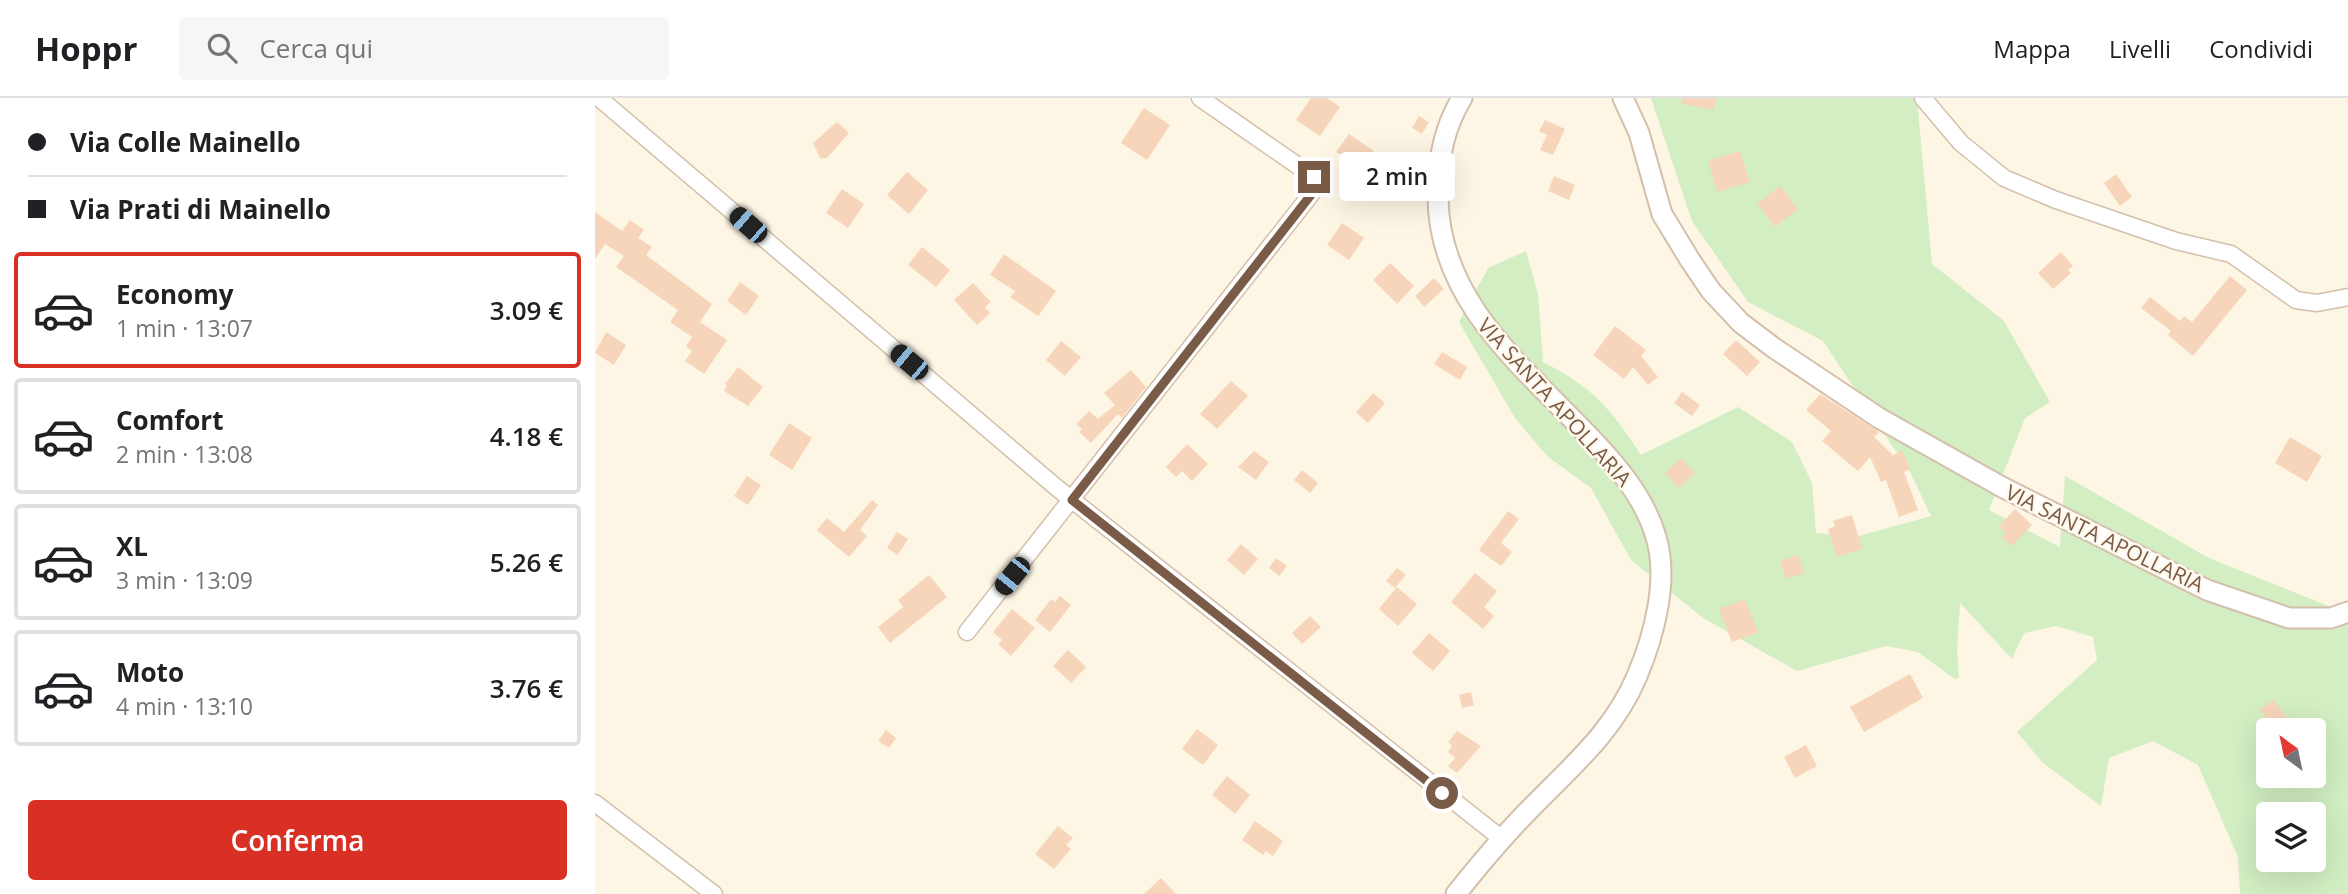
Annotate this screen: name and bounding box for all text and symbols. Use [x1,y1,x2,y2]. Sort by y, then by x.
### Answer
search box [179,17,669,80]
text: Hoppr [35,26,137,71]
icon: search [203,29,241,67]
text: Cerca qui [259,30,373,66]
text: Mappa [1993,32,2071,65]
text: Livelli [2109,32,2171,65]
text: Condividi [2209,32,2313,65]
text: Via Colle Mainello [70,124,301,160]
callout: 2 min [1339,153,1454,202]
text: 2 min [1366,160,1428,192]
route end [1298,161,1330,193]
text: Via Prati di Mainello [70,191,331,227]
car [726,203,771,247]
text: Economy [116,276,234,312]
icon: car [32,279,95,342]
text: 3.09 € [490,292,563,328]
text: 1 min · 13:07 [116,312,253,344]
street label: VIA SANTA APOLLARIA [1472,312,1639,493]
car [887,340,932,384]
text: Comfort [116,402,223,438]
icon: car [32,405,95,468]
text: 4.18 € [490,418,563,454]
text: 2 min · 13:08 [116,438,253,470]
street label: VIA SANTA APOLLARIA [2001,478,2210,599]
text: XL [116,528,148,564]
icon: car [32,531,95,594]
text: 5.26 € [490,544,563,580]
car [991,553,1034,599]
text: 3 min · 13:09 [116,564,253,596]
text: Moto [116,654,184,690]
icon: car [32,657,95,720]
text: 3.76 € [490,670,563,706]
text: 4 min · 13:10 [116,690,253,722]
north arrow [2256,718,2326,788]
map controls [2256,718,2326,872]
route start [1426,777,1458,809]
button: Conferma [28,800,567,880]
button: layers [2256,802,2326,872]

